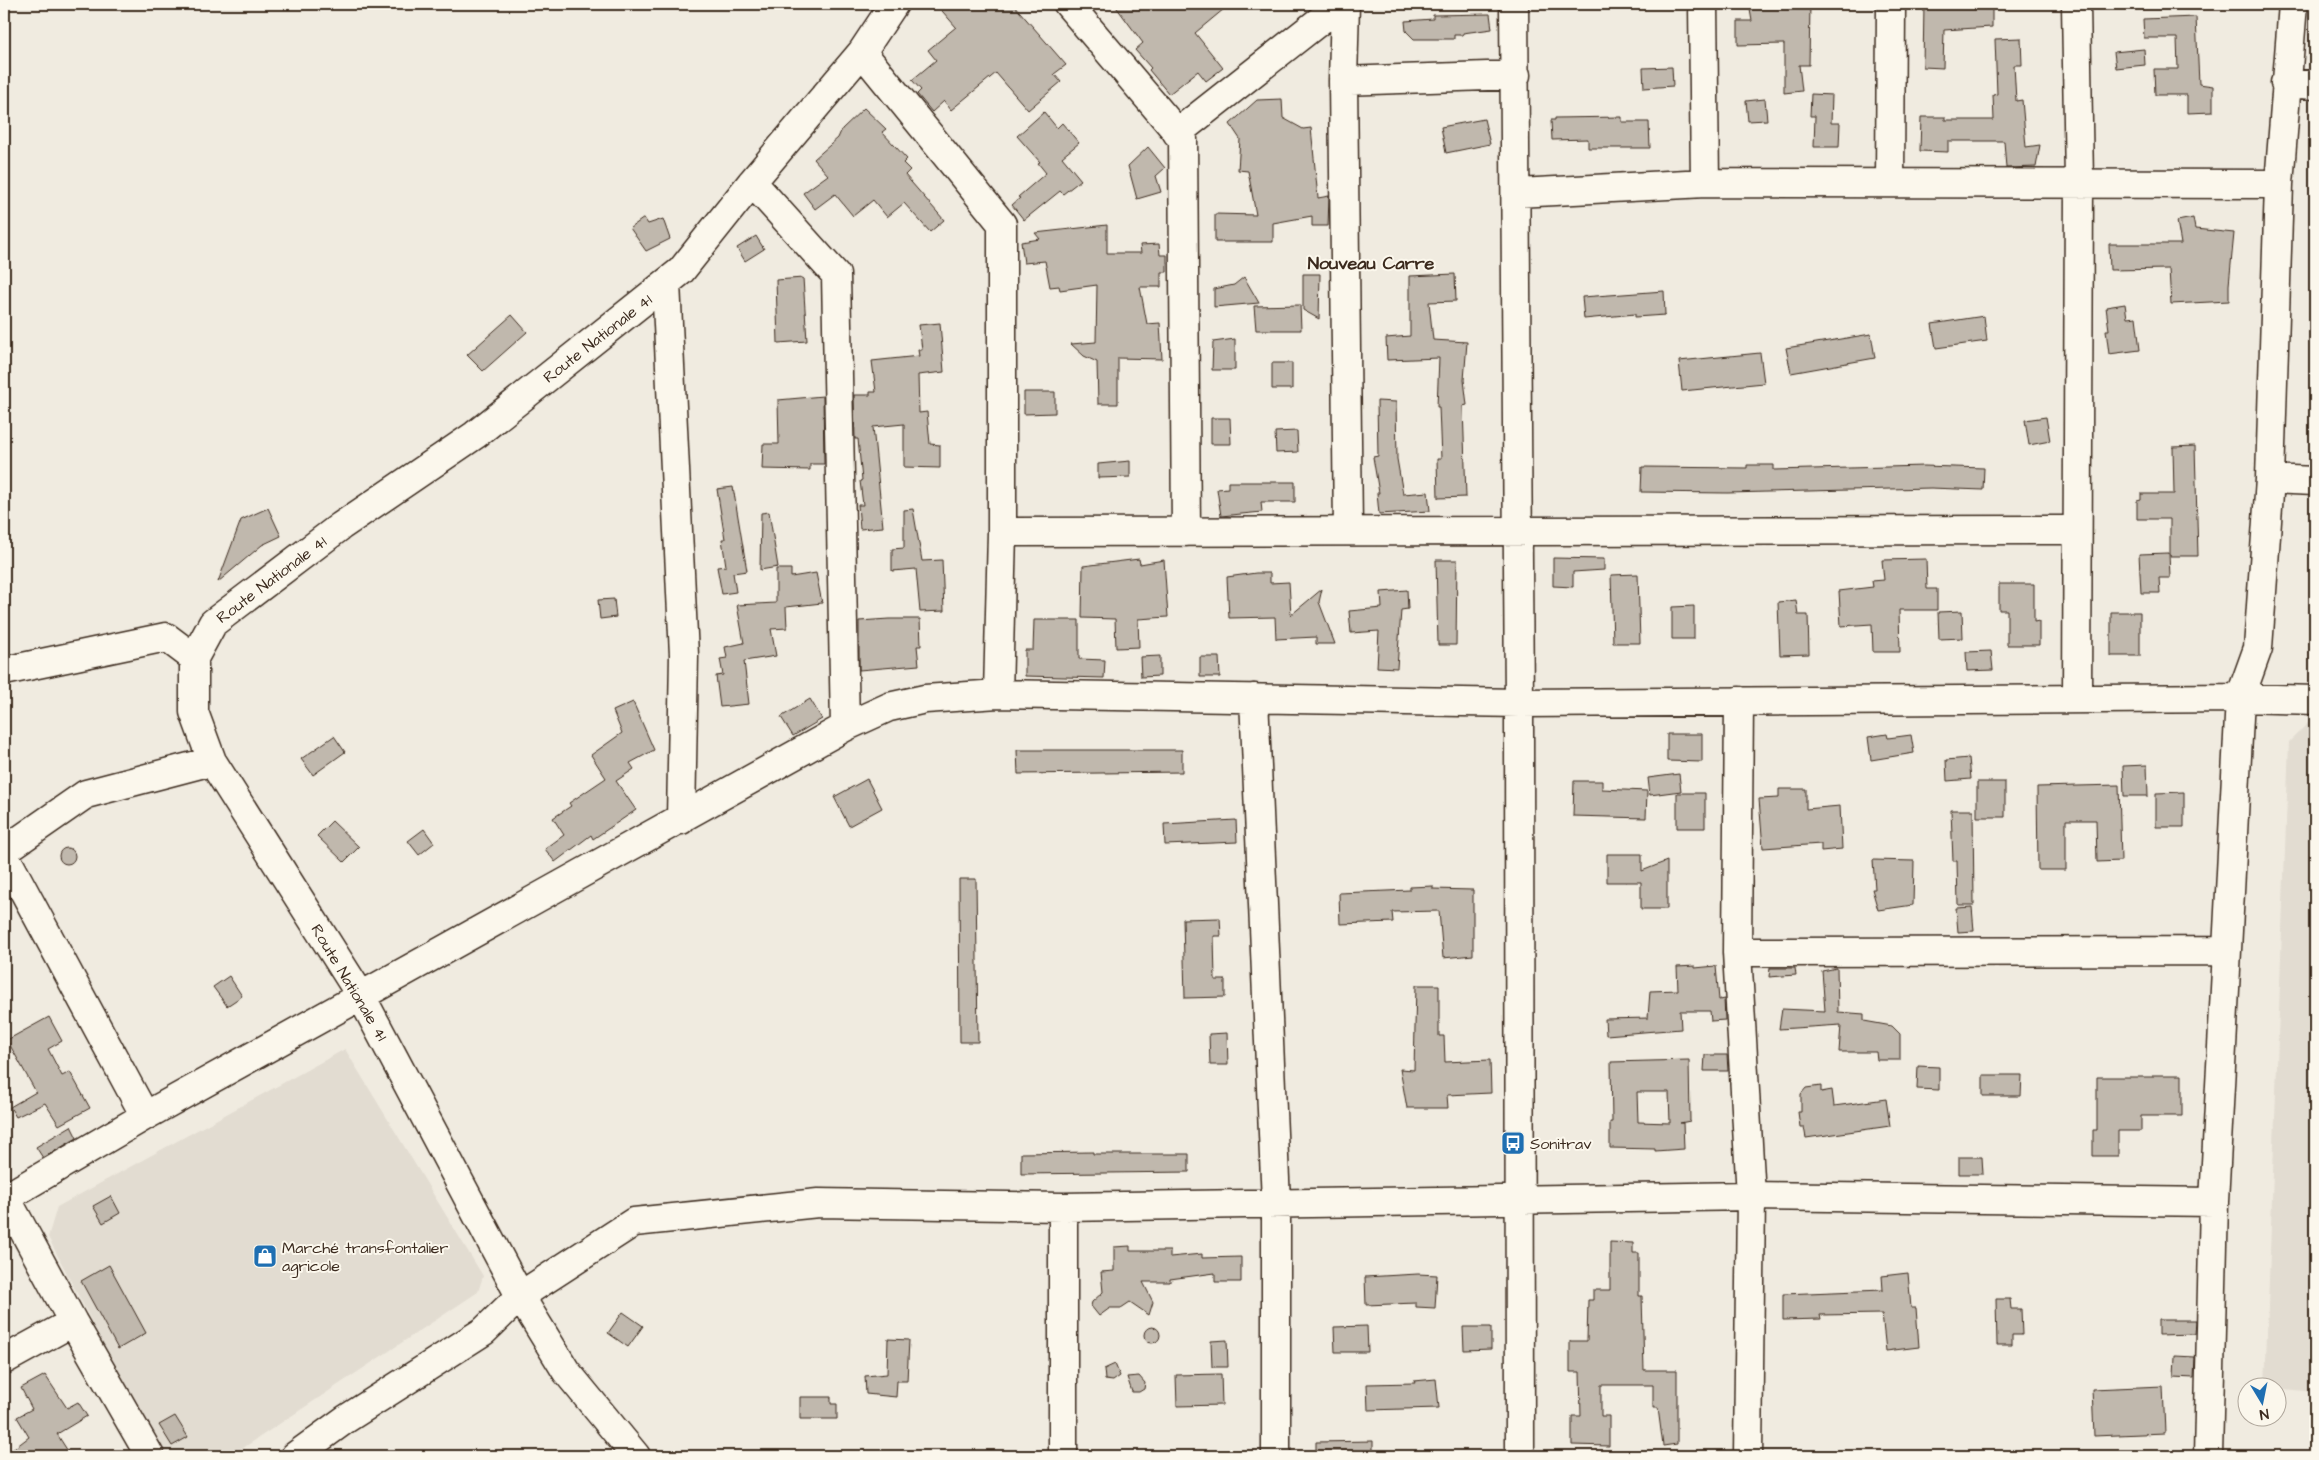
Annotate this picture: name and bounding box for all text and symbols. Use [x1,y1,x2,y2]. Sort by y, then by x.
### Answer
district label: Nouveau Carre [1308,251,1435,276]
street label: Route Nationale 41 [539,289,657,388]
street label: Route Nationale 41 [212,531,331,629]
street label: Route Nationale 41 [306,920,393,1045]
bus stop icon: Sonitrav [1500,1130,1526,1156]
place label: Sonitrav [1530,1133,1592,1155]
place label: Marché transfontalier agricole [282,1237,448,1278]
shop icon: Marché transfontalier agricole [252,1243,278,1269]
north arrow [2236,1378,2286,1428]
text: N [2258,1403,2270,1424]

